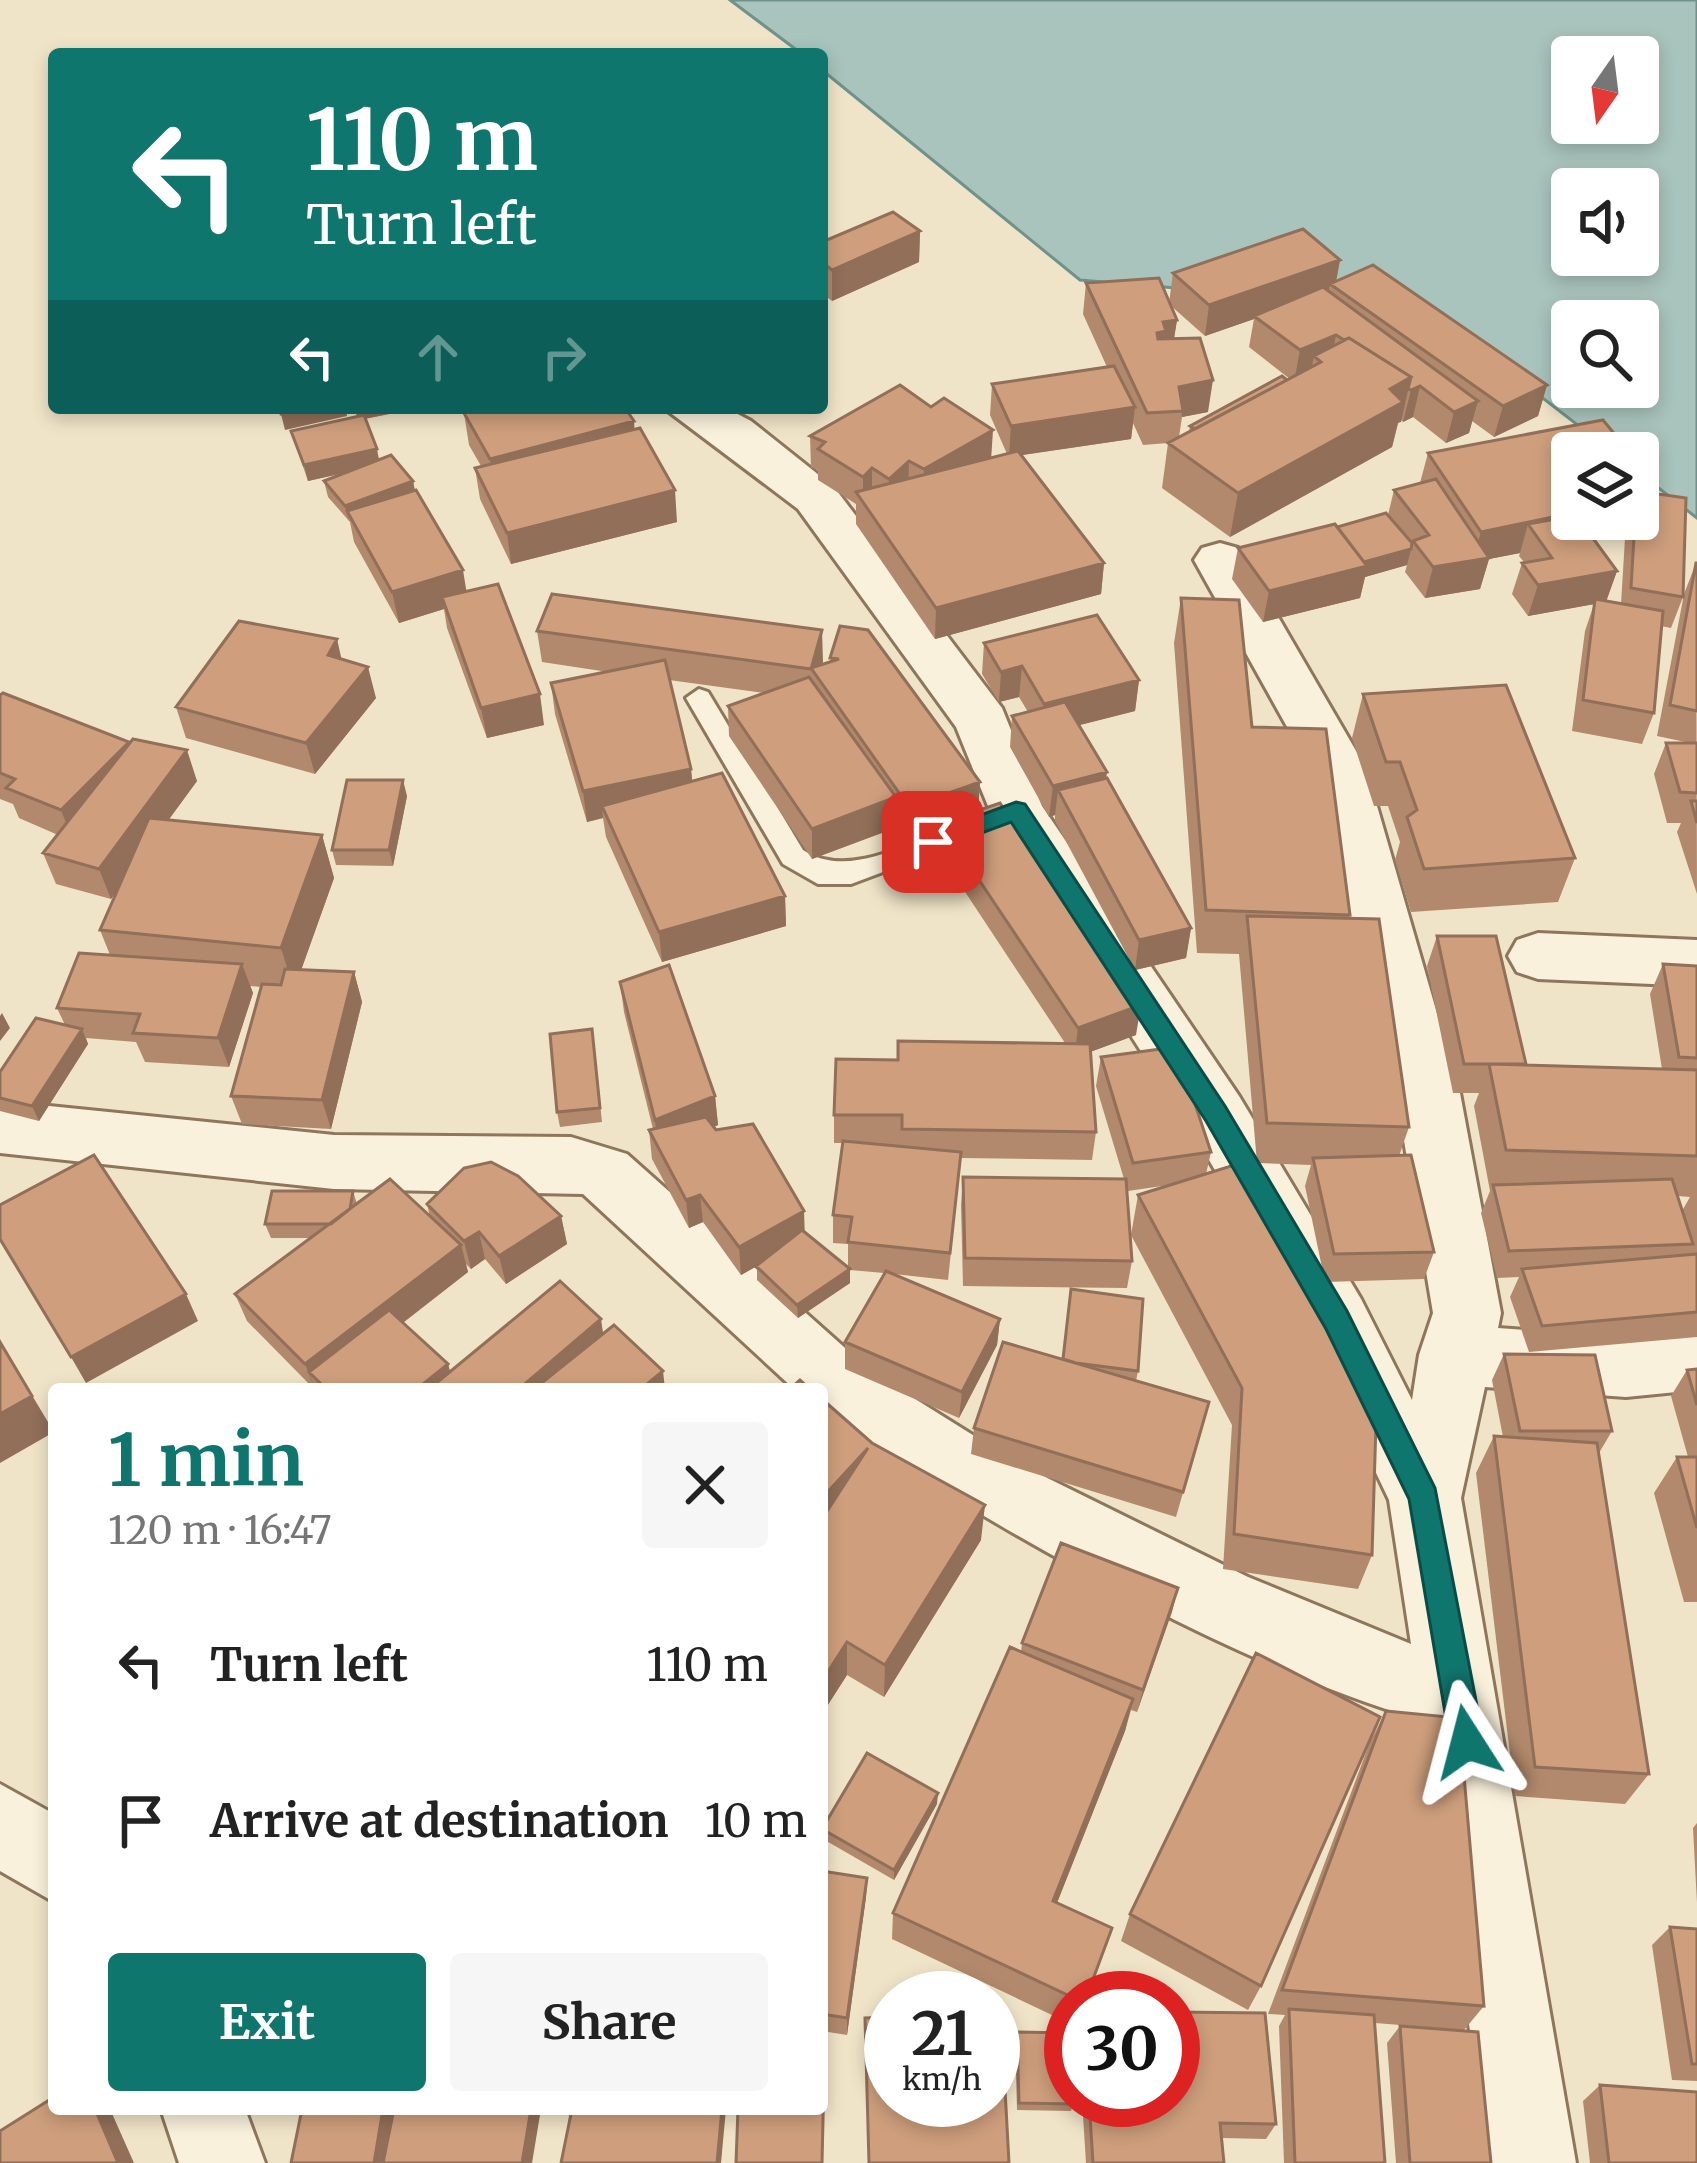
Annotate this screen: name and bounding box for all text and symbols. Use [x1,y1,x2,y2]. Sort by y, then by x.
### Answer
north arrow [1551,36,1659,144]
map controls [1551,36,1659,540]
text: 110 m [306,87,538,193]
icon: left [108,96,264,252]
button: sound [1551,168,1659,276]
text: Turn left [306,191,537,259]
button: search [1551,300,1659,408]
icon: left [279,324,345,390]
icon: ahead [405,324,471,390]
icon: right [531,324,597,390]
button: layers [1551,432,1659,540]
pin [882,791,984,893]
icon: arrive [900,809,966,875]
text: 1 min [108,1415,304,1506]
button: close [642,1422,768,1548]
text: 120 m · 16:47 [108,1506,332,1555]
icon: left [108,1632,174,1698]
text: Turn left [210,1637,408,1693]
text: 110 m [646,1637,768,1693]
position arrow [1404,1679,1530,1805]
icon: arrive [108,1788,174,1854]
text: Arrive at destination [210,1793,668,1849]
text: 10 m [704,1793,807,1849]
button: Exit [108,1953,426,2091]
button: Share [450,1953,768,2091]
speed limit sign: 30 [1044,1971,1200,2127]
text: 21 [911,1996,973,2071]
text: km/h [902,2060,982,2098]

